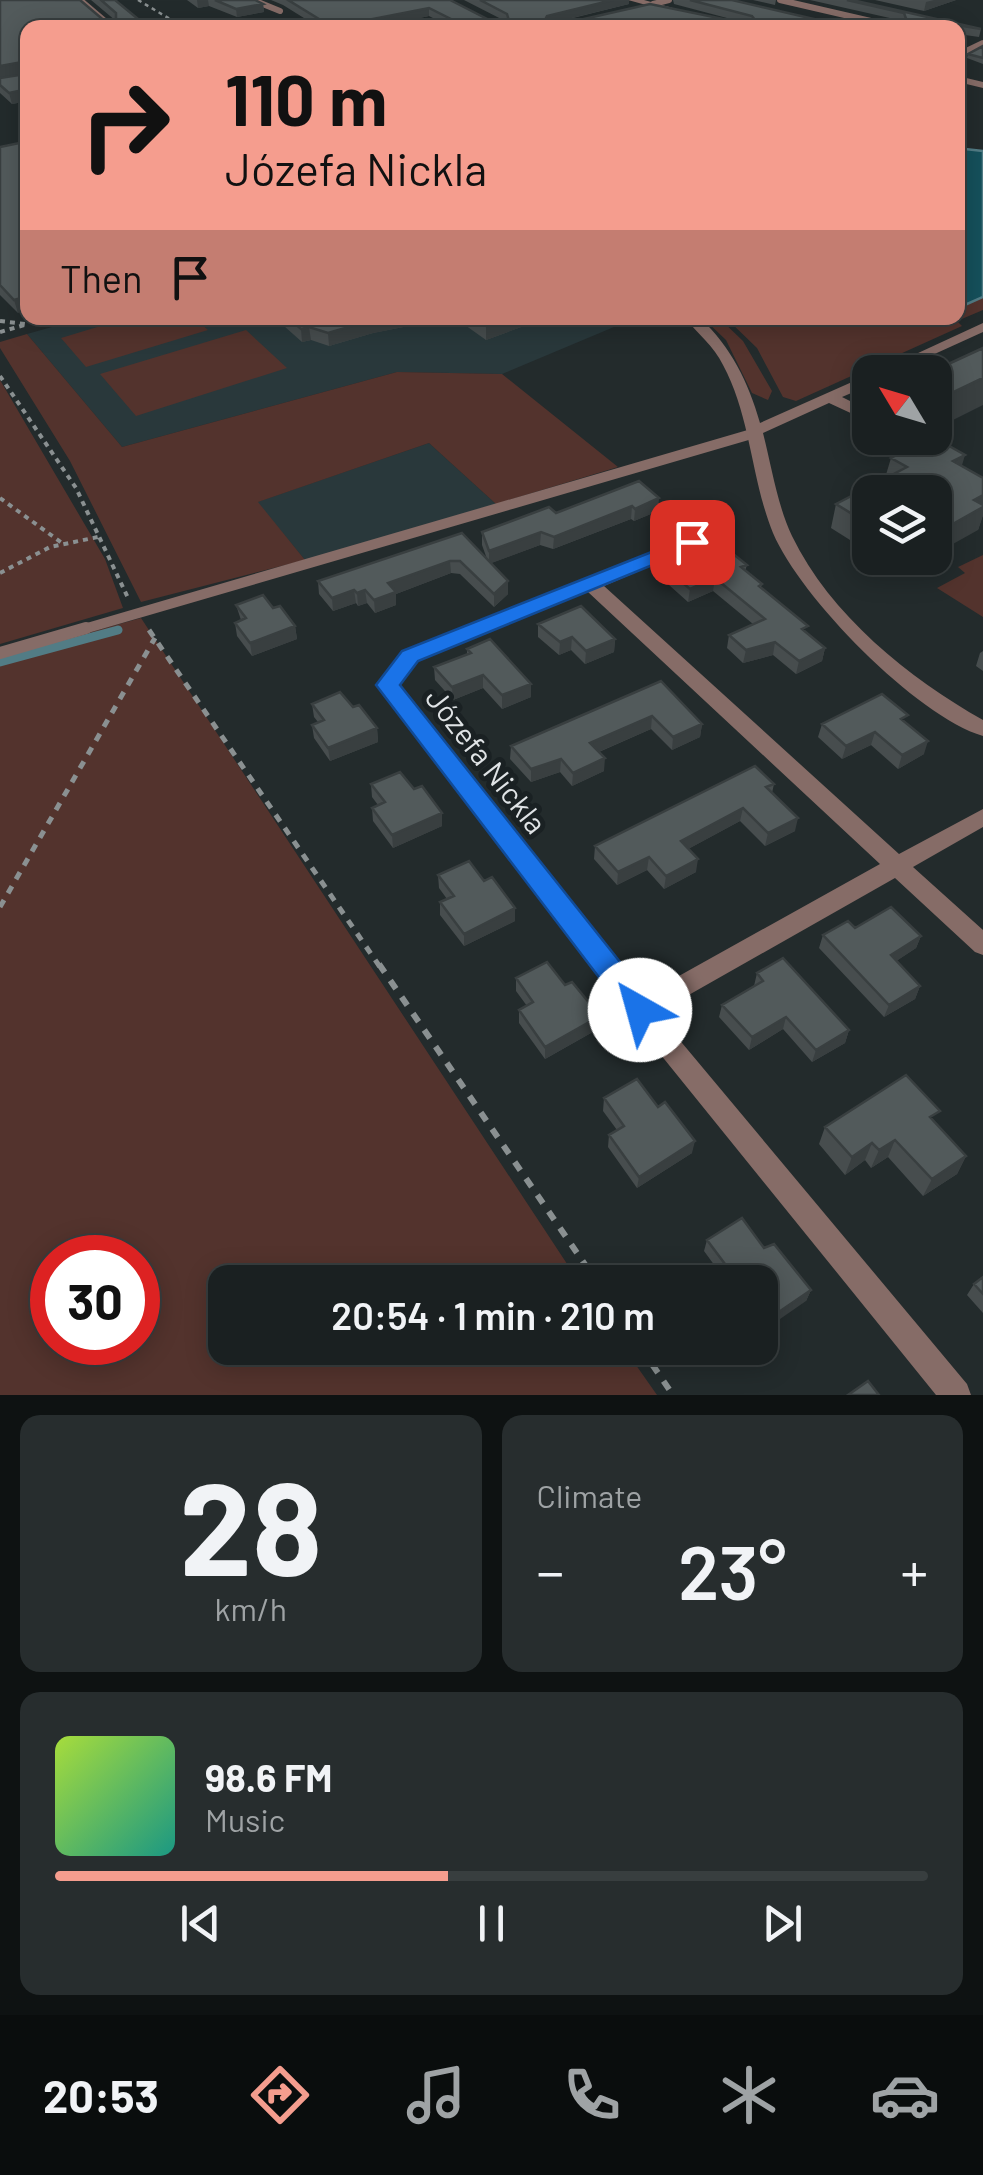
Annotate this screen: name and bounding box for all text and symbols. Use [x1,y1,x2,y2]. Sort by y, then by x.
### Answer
text: 110 m [225,56,387,140]
icon: right [60,60,190,190]
text: Józefa Nickla [225,141,487,195]
icon: arrive [163,250,218,305]
text: Then [60,255,143,301]
north arrow [852,355,952,455]
map controls [852,355,952,575]
button: layers [852,475,952,575]
pin [650,500,735,585]
icon: arrive [665,515,720,570]
street label: Józefa Nickla [419,680,555,840]
position arrow [588,958,692,1062]
speed limit sign: 30 [30,1235,160,1365]
text: 20:54 · 1 min · 210 m [331,1292,655,1338]
text: 28 [179,1446,322,1602]
text: Climate [537,1476,642,1514]
text: 23° [678,1525,787,1615]
text: − [537,1537,564,1603]
text: + [900,1537,928,1603]
text: km/h [215,1589,287,1627]
text: 98.6 FM [205,1754,332,1800]
text: Music [205,1800,285,1838]
icon: previous [173,1896,228,1951]
icon: pause [464,1896,519,1951]
icon: next [755,1896,810,1951]
icon: directions [245,2060,315,2130]
icon: music [401,2060,471,2130]
icon: phone [557,2060,627,2130]
icon: climate [714,2060,784,2130]
icon: car [870,2060,940,2130]
text: 20:53 [43,2068,159,2122]

